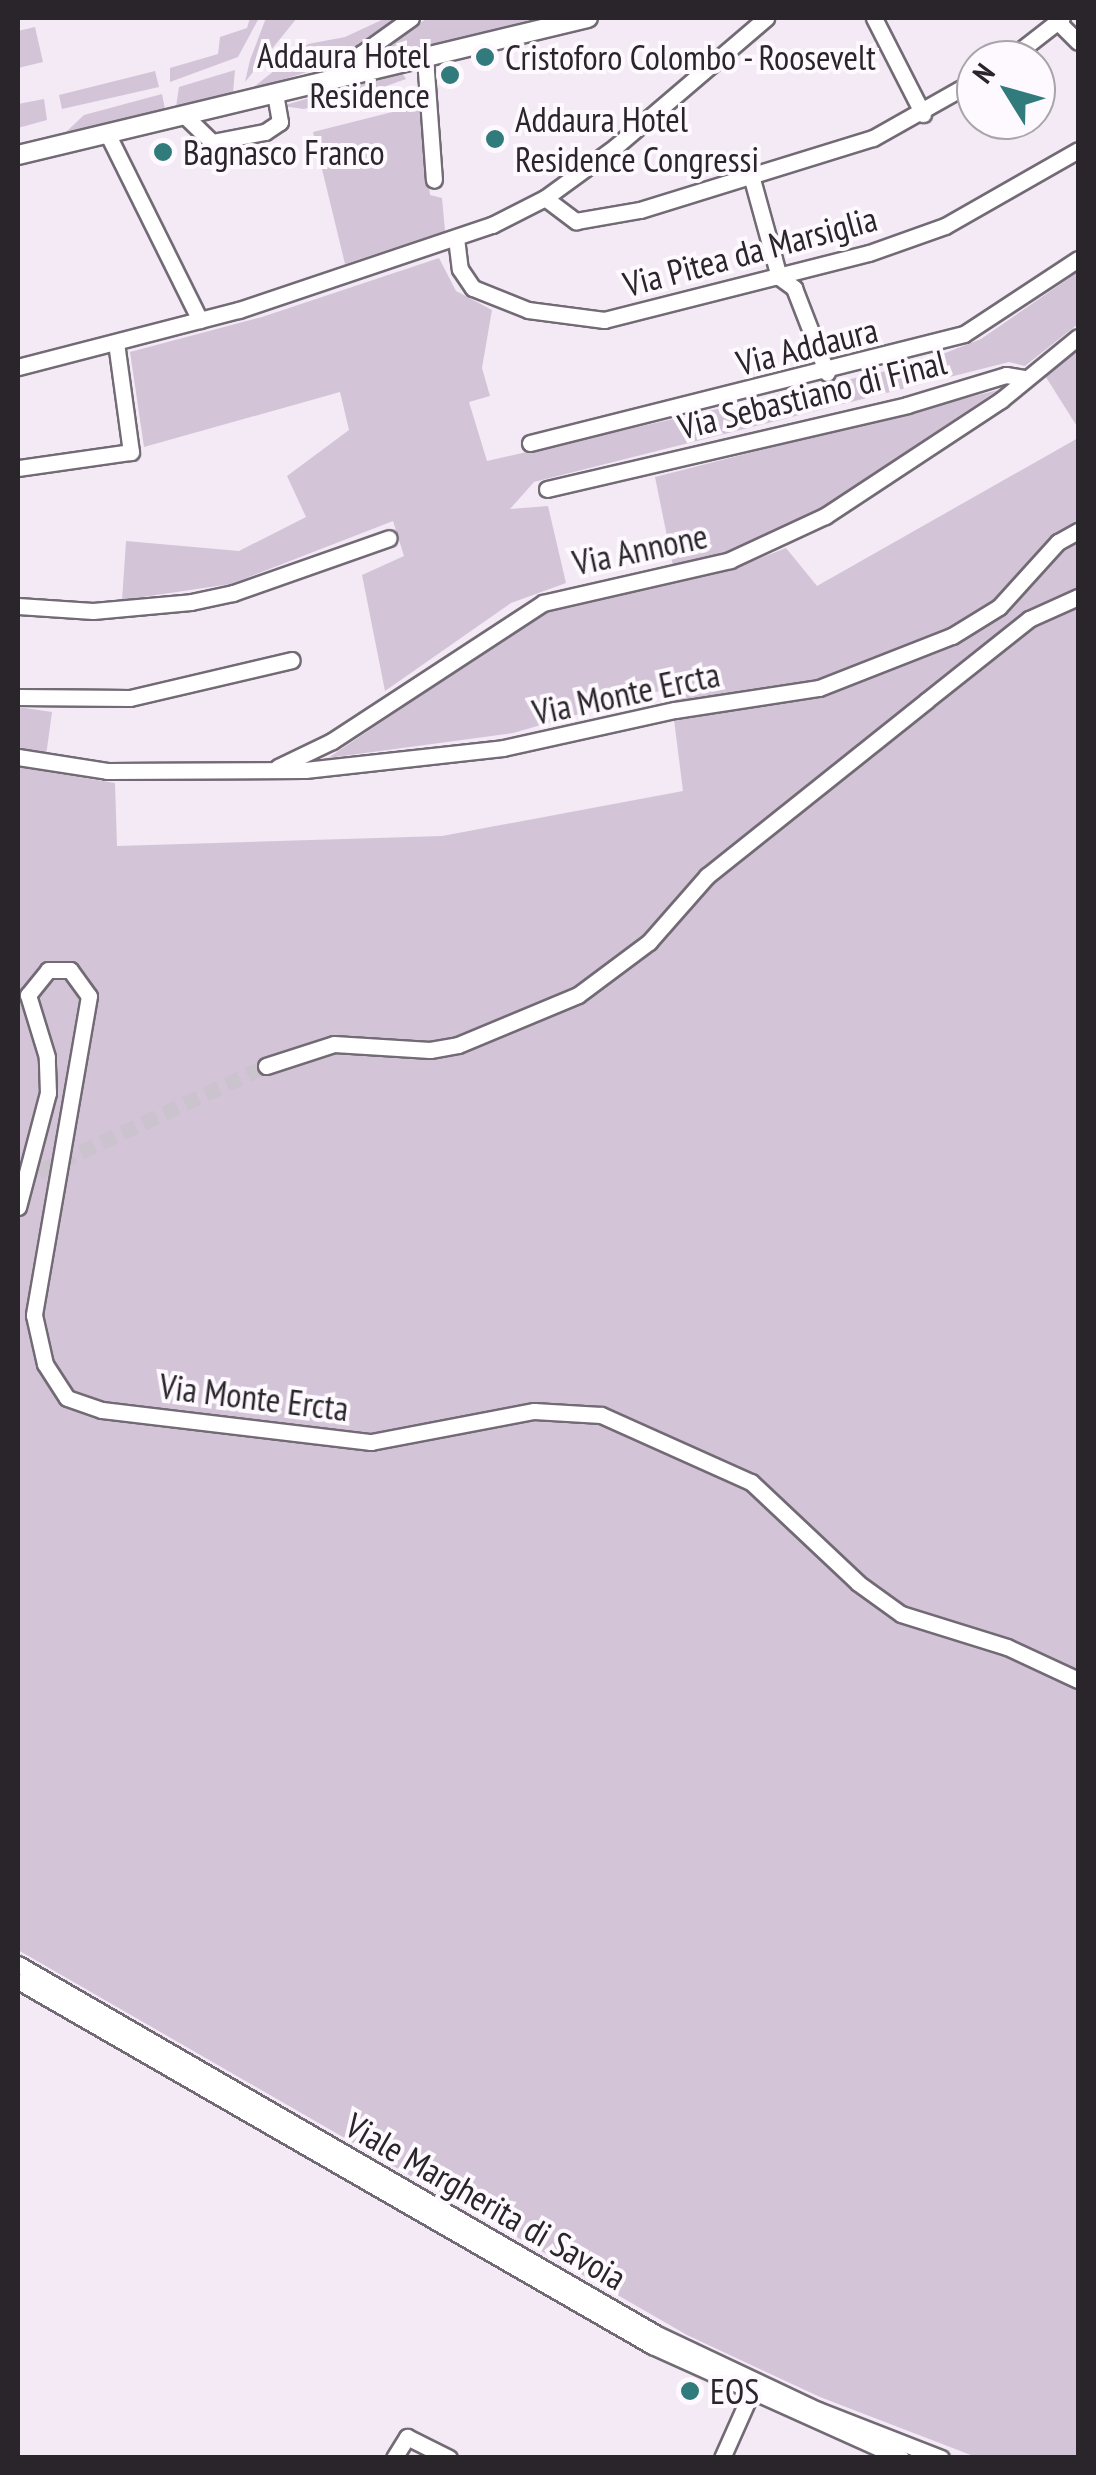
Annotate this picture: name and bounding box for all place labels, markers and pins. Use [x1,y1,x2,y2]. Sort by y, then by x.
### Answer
place label: Addaura Hotel Residence [257,34,430,116]
place label: Cristoforo Colombo - Roosevelt [505,36,878,78]
marker: Cristoforo Colombo - Roosevelt [474,46,496,68]
marker: Addaura Hotel Residence [439,64,461,86]
place label: Addaura Hotel Residence Congressi [515,98,759,180]
marker: Addaura Hotel Residence Congressi [484,128,506,150]
place label: Bagnasco Franco [183,131,385,173]
marker: Bagnasco Franco [152,141,174,163]
place label: EOS [710,2370,759,2412]
marker: EOS [679,2380,701,2402]

